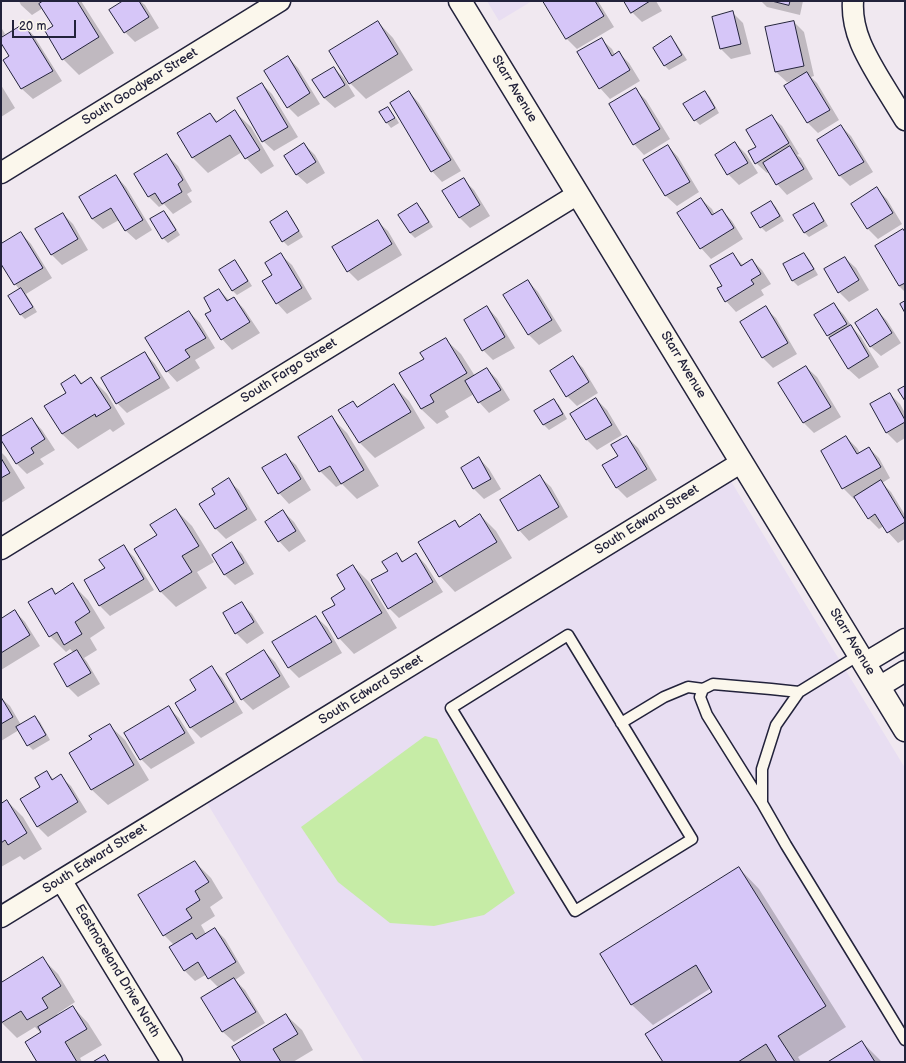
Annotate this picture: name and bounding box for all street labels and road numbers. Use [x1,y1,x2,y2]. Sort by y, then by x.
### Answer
street label: South Goodyear Street [79,45,201,129]
street label: Starr Avenue [488,53,540,125]
street label: Starr Avenue [657,329,709,401]
street label: South Fargo Street [238,335,340,407]
street label: South Edward Street [592,482,702,558]
street label: Starr Avenue [826,606,878,678]
street label: South Edward Street [316,652,426,728]
street label: South Edward Street [40,821,150,897]
street label: Eastmoreland Drive North [71,902,163,1040]

